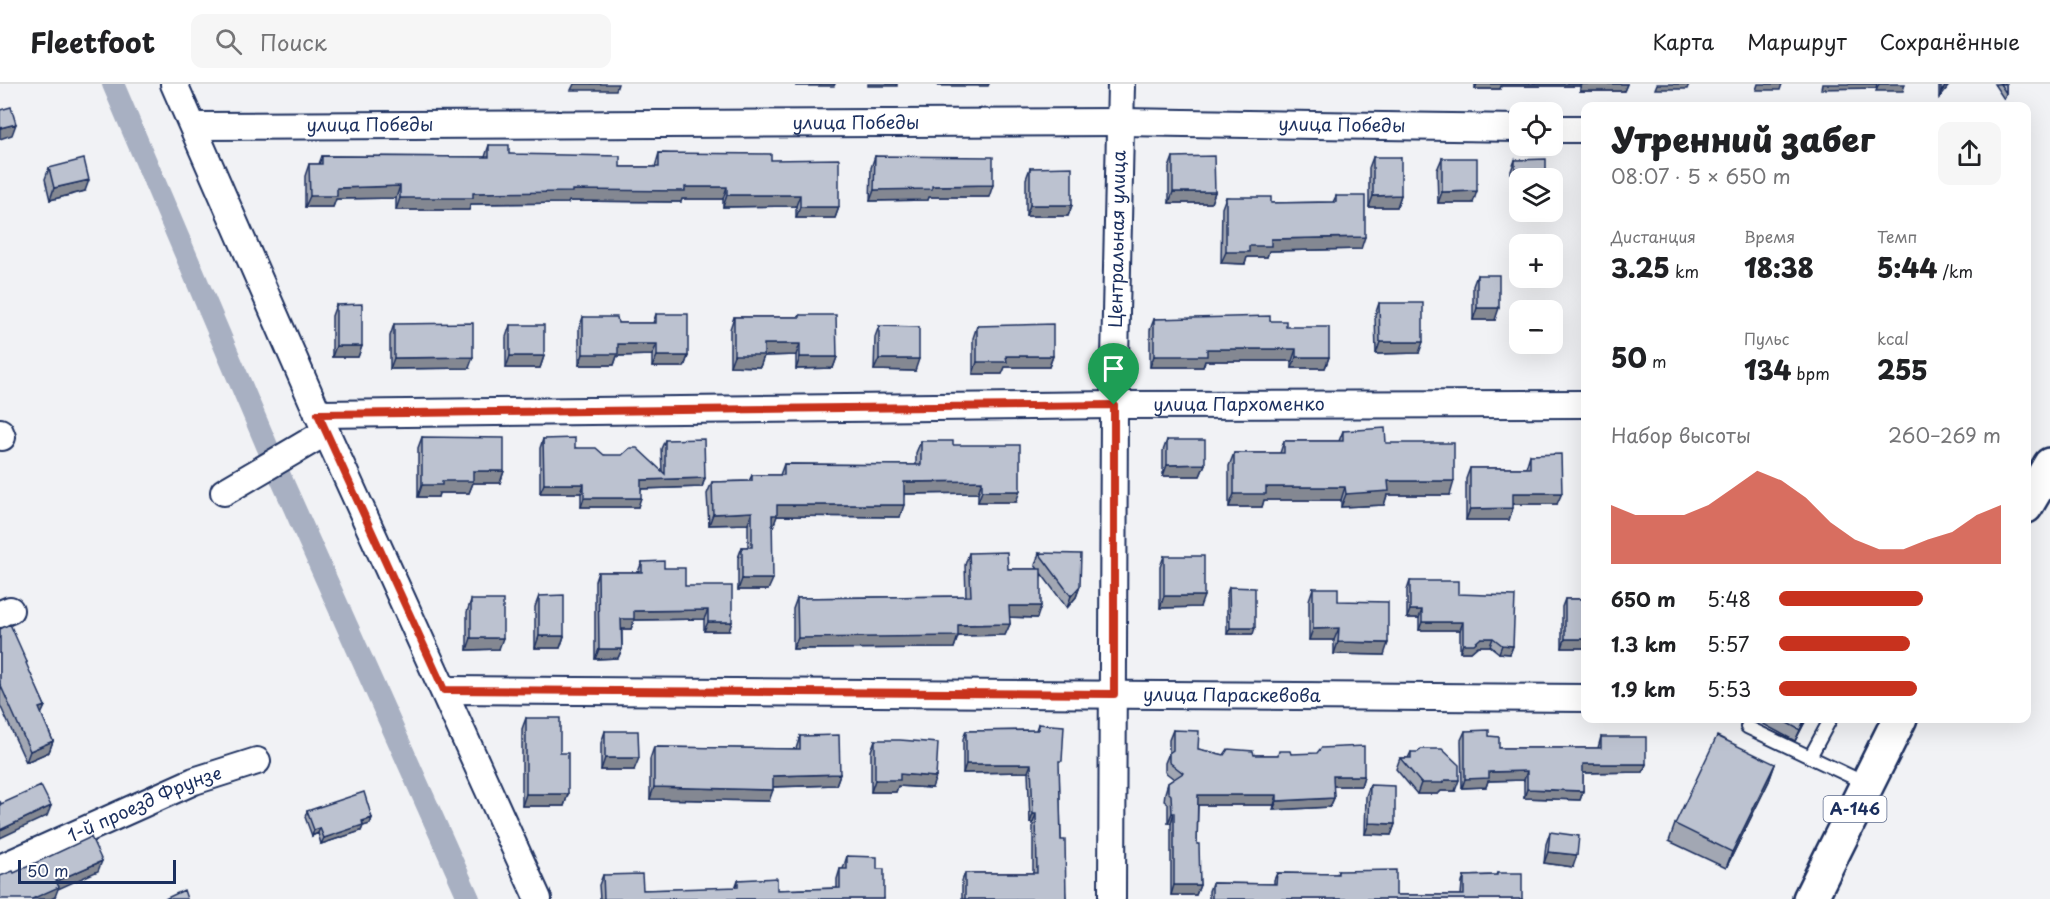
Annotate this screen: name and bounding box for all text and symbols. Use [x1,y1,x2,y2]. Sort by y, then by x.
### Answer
search box [191,14,611,68]
text: Fleetfoot [30,20,155,63]
icon: search [212,25,245,58]
text: Поиск [260,25,327,58]
text: Карта [1653,25,1714,57]
text: Маршрут [1747,25,1847,57]
text: Сохранённые [1880,25,2020,57]
map controls [1509,102,1563,354]
button: locate [1509,102,1563,156]
street label: улица Победы [792,108,920,135]
street label: улица Победы [1278,109,1406,138]
street label: улица Победы [306,110,434,138]
text: Утренний забег [1611,113,1875,163]
button: share [1938,122,2001,185]
street label: Центральная улица [1101,149,1132,328]
text: 08:07 · 5 × 650 m [1611,161,1791,191]
button: layers [1509,168,1563,222]
text: Дистанция [1611,224,1696,248]
text: Время [1744,224,1795,248]
text: Темп [1877,224,1917,248]
button: + [1509,234,1563,288]
text: 3.25 [1611,248,1670,287]
text: 18:38 [1744,248,1814,287]
text: 5:44 [1877,248,1937,287]
text: km [1670,259,1699,283]
text: /km [1937,259,1973,283]
button: − [1509,300,1563,354]
text: Пульс [1744,326,1789,350]
text: kcal [1877,326,1909,350]
text: 50 [1611,338,1647,377]
pin [1088,343,1139,405]
text: m [1647,349,1667,373]
text: 134 [1744,350,1791,389]
text: 255 [1877,350,1928,389]
icon: arrive [1097,352,1130,385]
text: bpm [1791,361,1830,385]
street label: улица Пархоменко [1153,390,1325,417]
text: Набор высоты [1611,420,1751,450]
text: 260–269 m [1888,420,2001,450]
text: 650 m [1611,584,1676,614]
text: 5:48 [1707,584,1751,614]
text: 1.3 km [1611,629,1677,659]
text: 5:57 [1707,629,1750,659]
text: 1.9 km [1611,674,1676,704]
text: 5:53 [1707,674,1751,704]
street label: улица Параскевова [1143,680,1322,708]
street label: 1-й проезд Фрунзе [63,758,224,848]
road number: А-146 [1824,796,1886,822]
scale bar [18,857,176,884]
text: 50 m [27,858,68,882]

